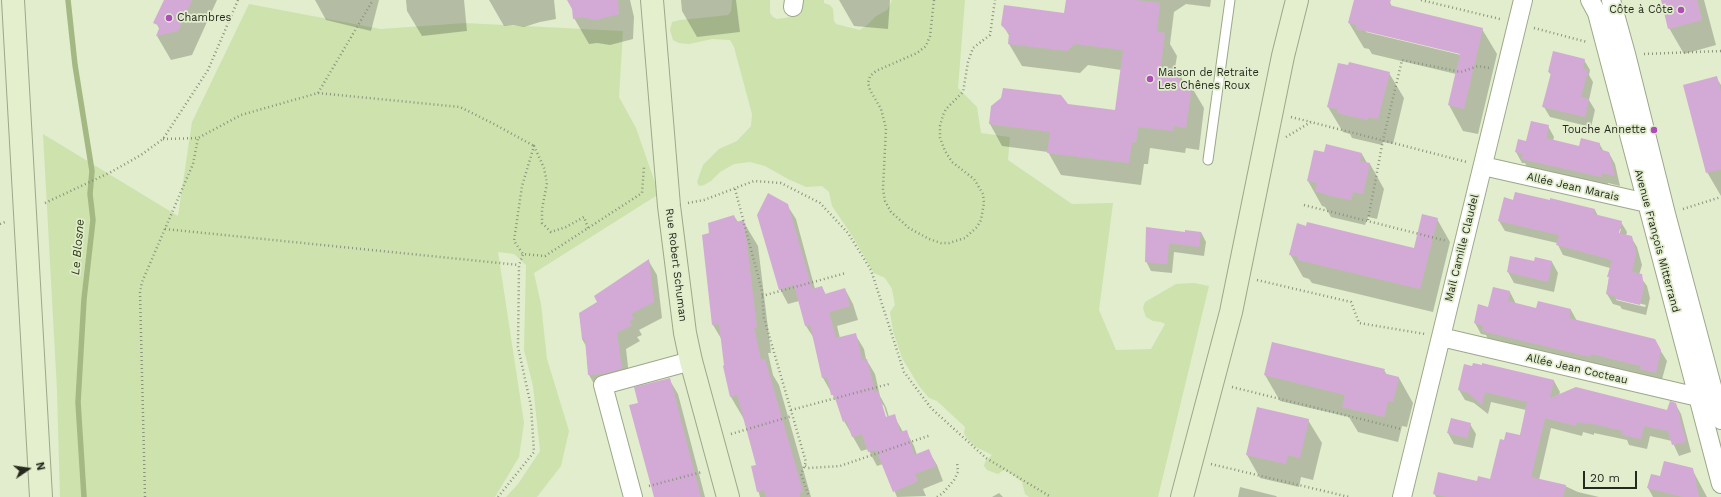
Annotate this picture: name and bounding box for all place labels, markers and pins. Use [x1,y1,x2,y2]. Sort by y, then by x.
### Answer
place label: Côte à Côte [1609,3,1673,17]
marker: Côte à Côte [1676,5,1686,15]
place label: Chambres [177,11,231,25]
marker: Chambres [164,13,174,23]
place label: Maison de Retraite Les Chênes Roux [1158,66,1259,92]
marker: Maison de Retraite Les Chênes Roux [1145,74,1155,84]
place label: Touche Annette [1562,123,1646,137]
marker: Touche Annette [1649,125,1659,135]

